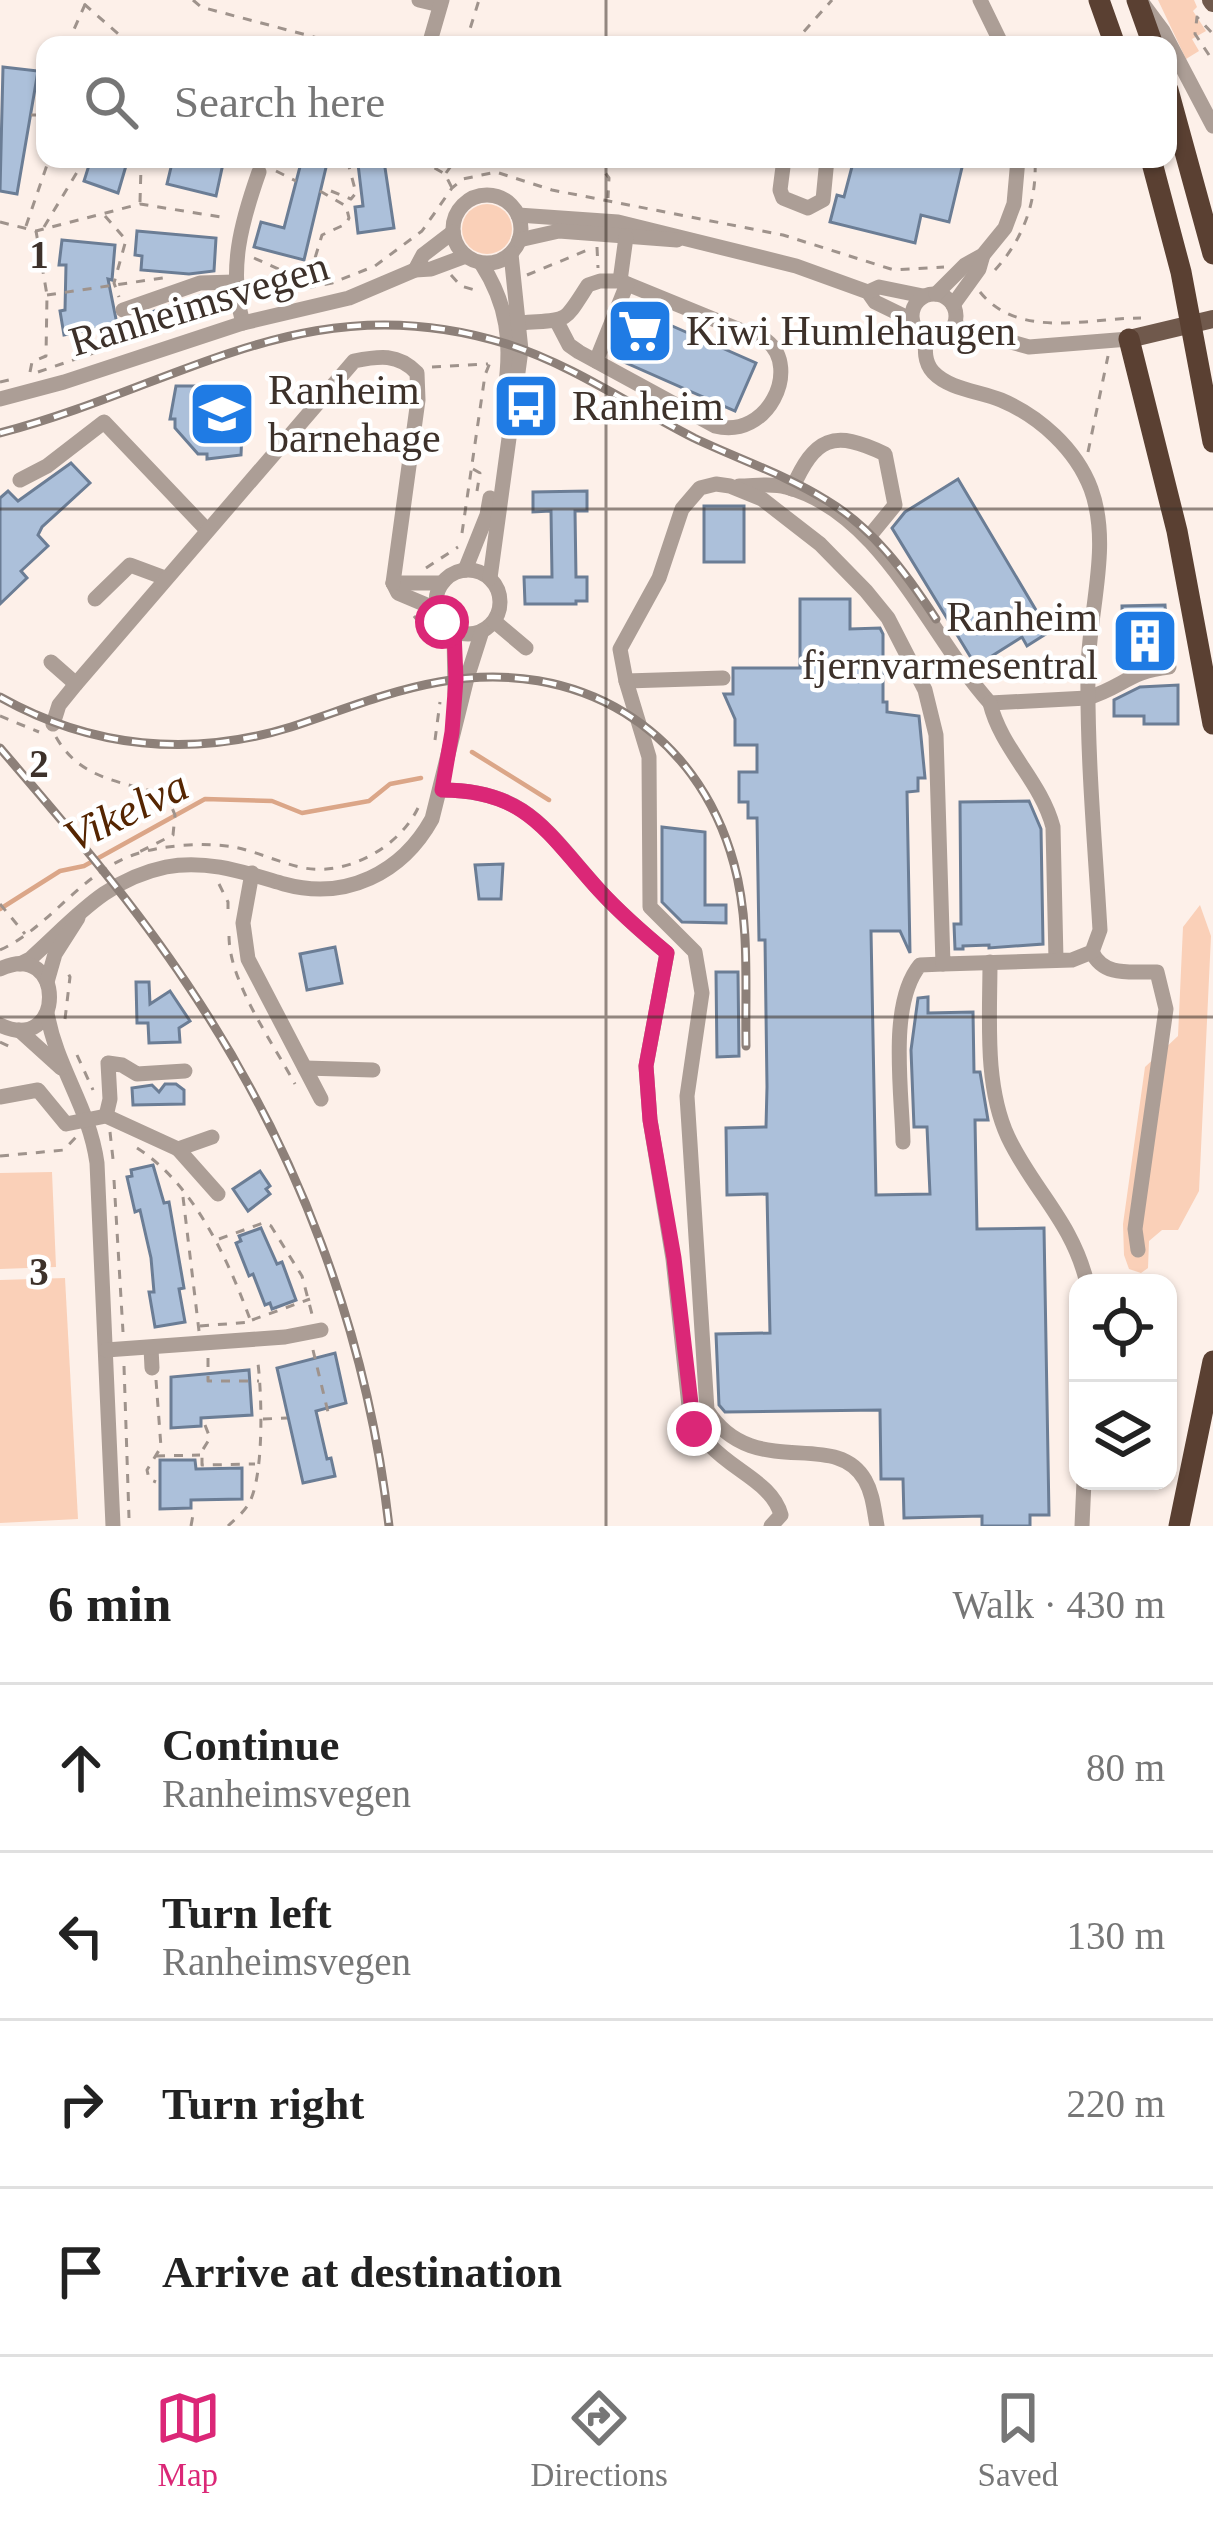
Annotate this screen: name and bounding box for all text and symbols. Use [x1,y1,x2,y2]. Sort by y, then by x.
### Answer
search box [36,36,1177,168]
icon: search [78,69,144,135]
text: Search here [174,77,385,127]
text: 1 [29,233,49,276]
street label: Ranheimsvegen [64,243,334,365]
supermarket icon: Kiwi Humlehaugen [605,296,675,366]
place label: Kiwi Humlehaugen [686,308,1016,354]
place label: Ranheim barnehage [268,367,441,461]
bus stop icon: Ranheim [491,371,561,441]
school or university icon: Ranheim barnehage [187,379,257,449]
place label: Ranheim [572,383,724,429]
place label: Ranheim fjernvarmesentral [802,594,1098,688]
route start [415,595,469,649]
building icon: Ranheim fjernvarmesentral [1110,606,1180,676]
text: 2 [29,742,49,785]
water label: Vikelva [56,760,196,862]
text: 3 [29,1250,49,1293]
map controls [1069,1274,1177,1490]
button: locate [1069,1274,1177,1382]
button: layers [1069,1382,1177,1490]
route end [667,1402,721,1456]
text: 6 min [48,1576,171,1632]
text: Walk · 430 m [953,1583,1165,1626]
text: Continue [162,1720,340,1770]
icon: ahead [48,1735,114,1801]
text: 80 m [1086,1746,1165,1789]
text: Ranheimsvegen [162,1772,411,1815]
text: Turn left [162,1888,332,1938]
icon: left [48,1903,114,1969]
text: 130 m [1066,1914,1165,1957]
text: Ranheimsvegen [162,1940,411,1983]
icon: right [48,2071,114,2137]
text: Turn right [162,2079,364,2129]
text: 220 m [1066,2082,1165,2125]
icon: arrive [48,2239,114,2305]
text: Arrive at destination [162,2247,562,2297]
tab: Map [155,2385,221,2494]
tab: Directions [530,2385,668,2494]
tab: Saved [978,2385,1058,2494]

